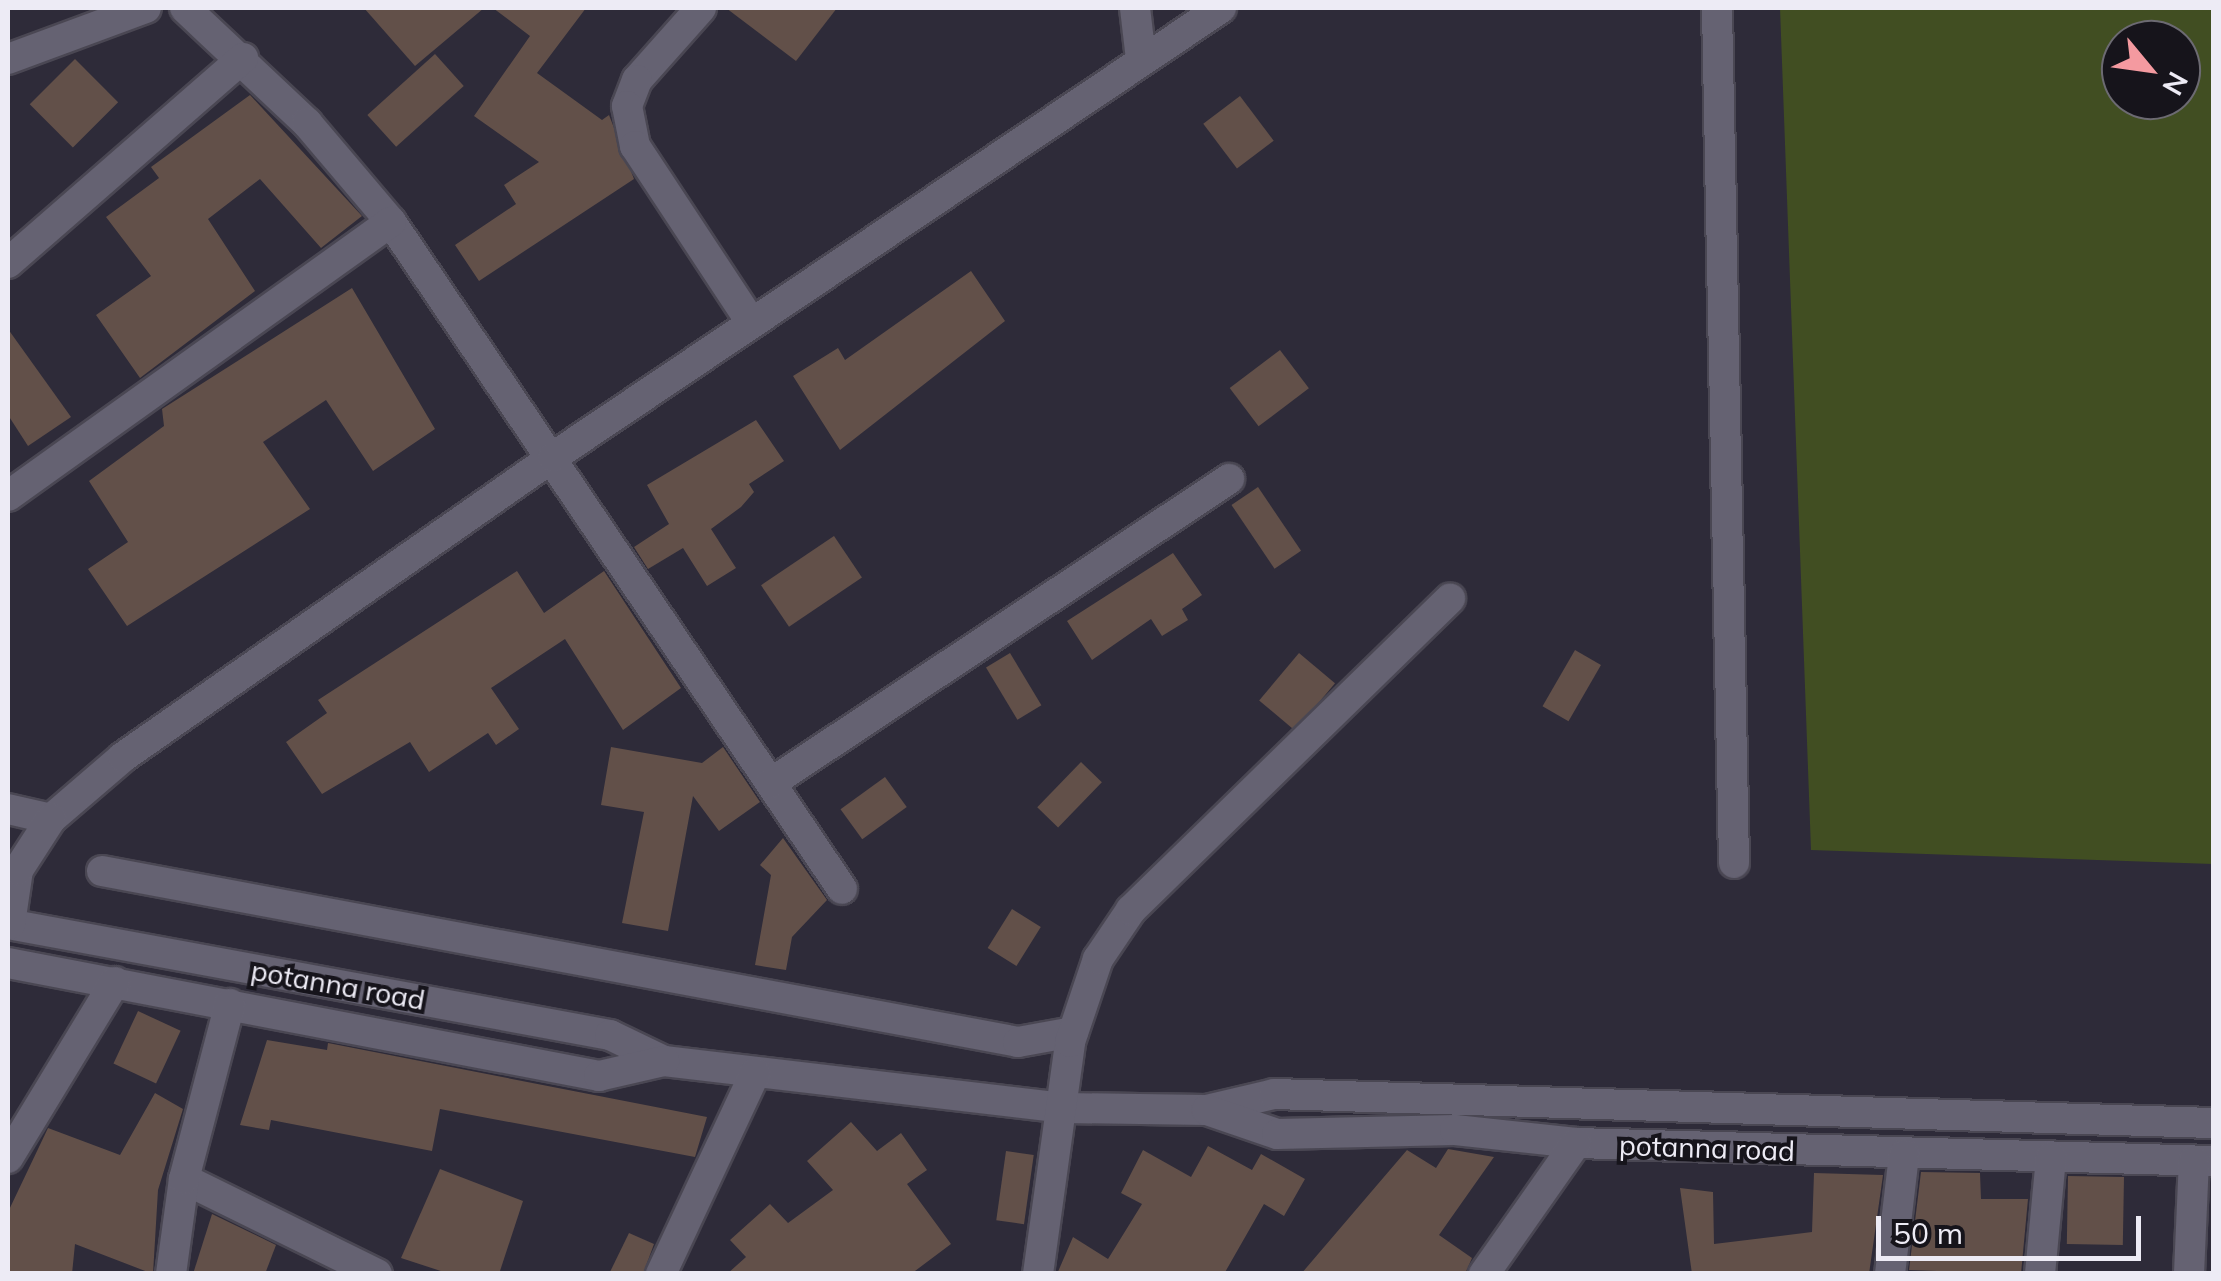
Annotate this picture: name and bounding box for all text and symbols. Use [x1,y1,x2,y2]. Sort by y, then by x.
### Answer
north arrow [2101,20,2201,120]
text: N [2156,66,2196,102]
street label: potanna road [249,953,427,1017]
street label: potanna road [1619,1128,1795,1168]
scale bar [1881,1196,2146,1258]
text: 50 m [1893,1214,1963,1252]

